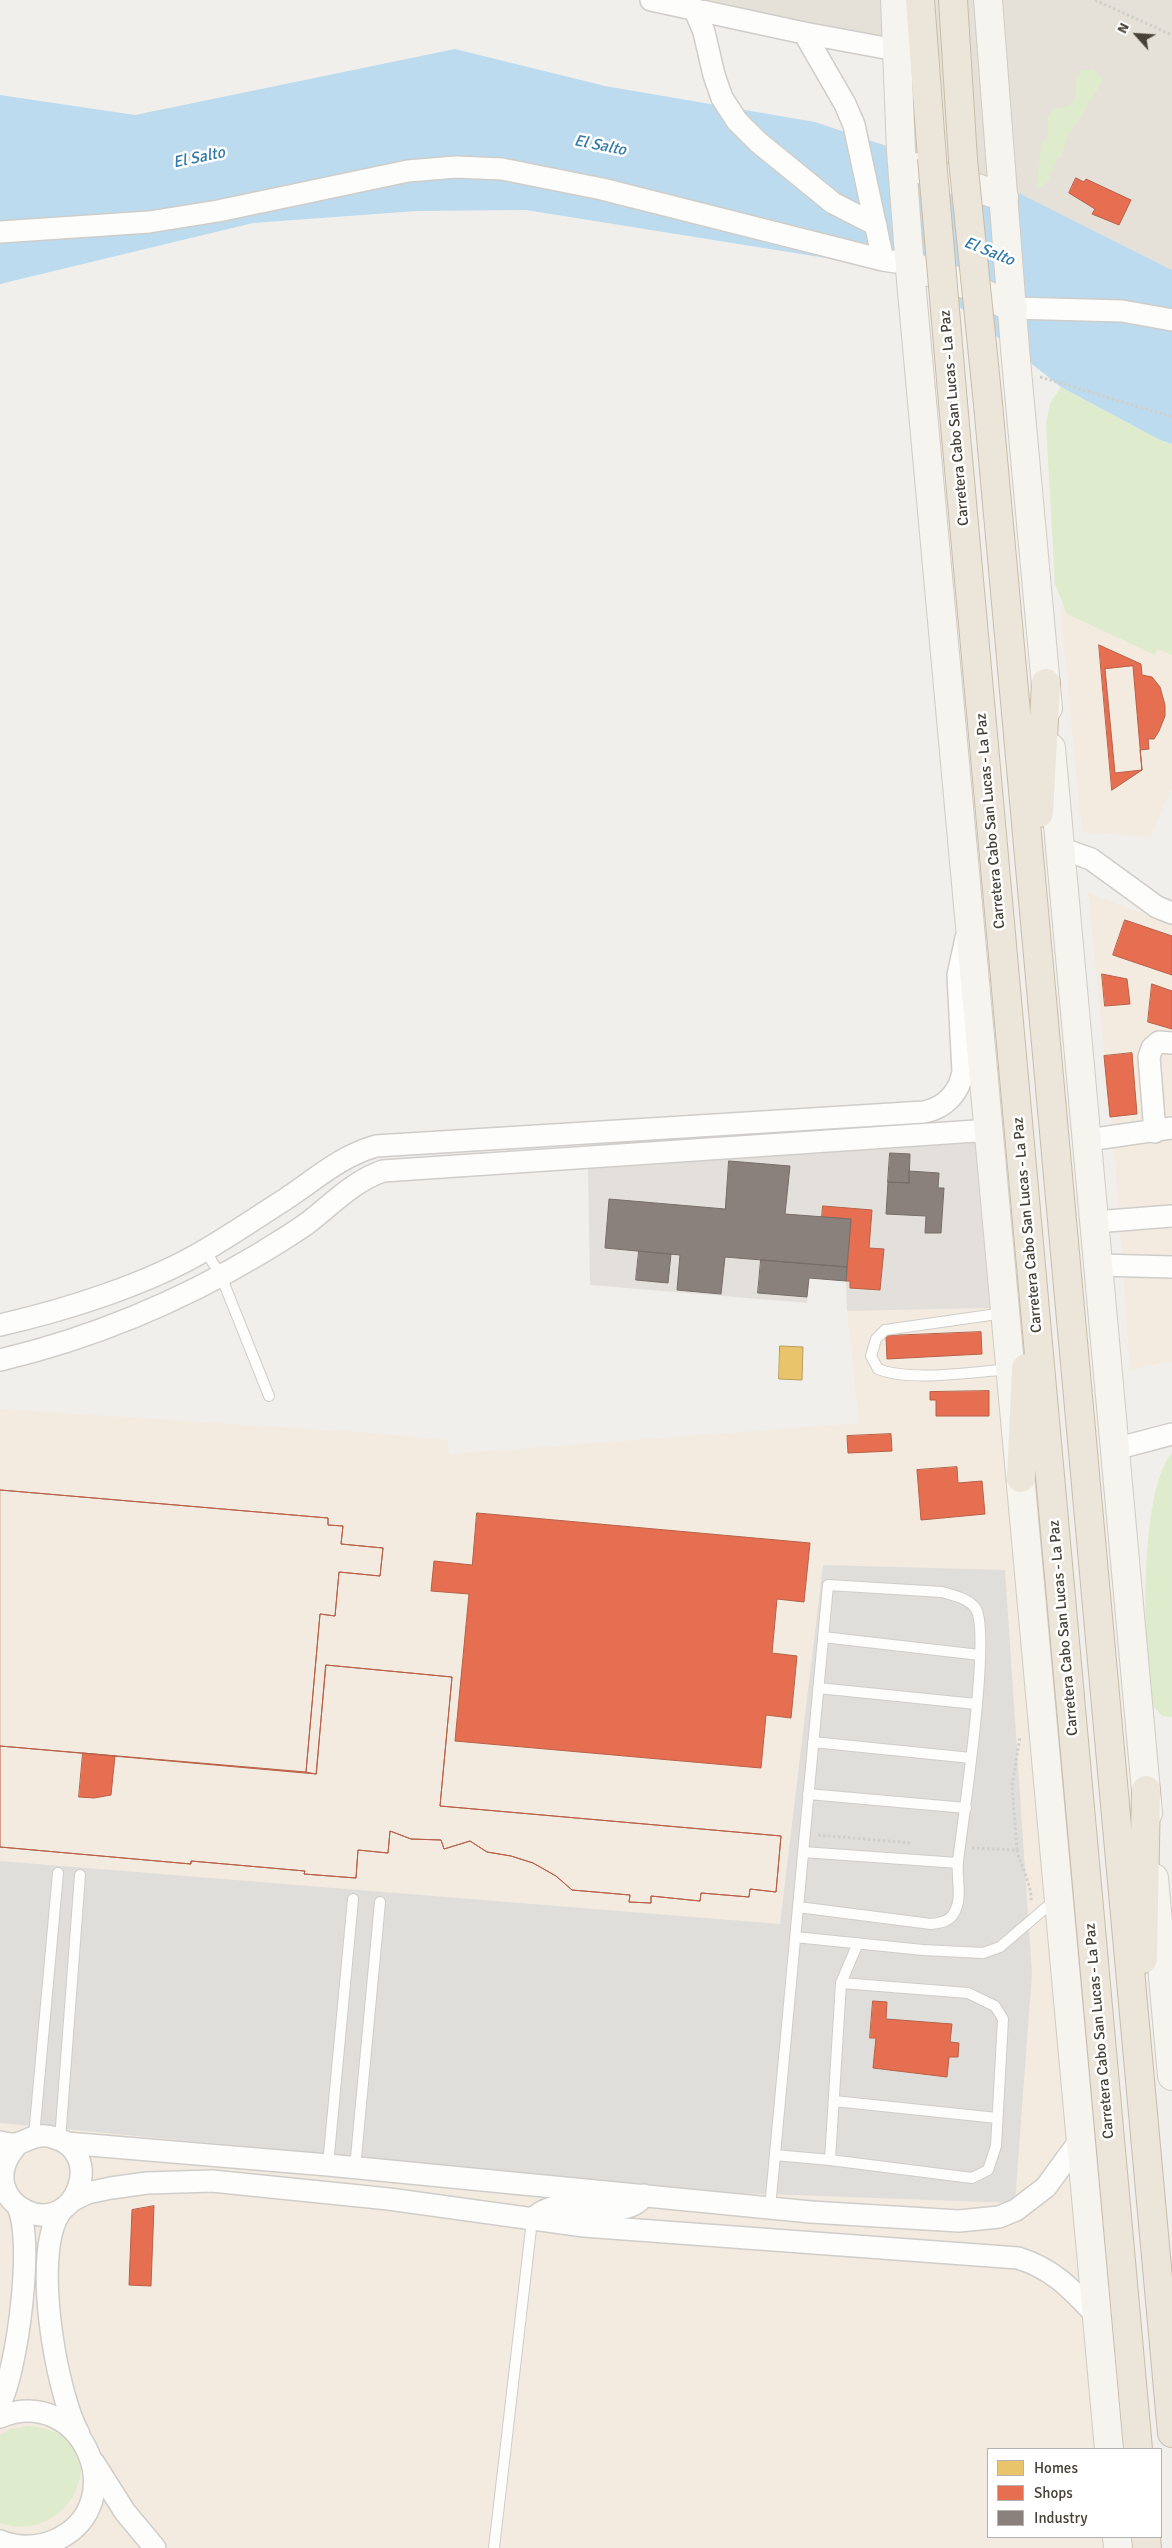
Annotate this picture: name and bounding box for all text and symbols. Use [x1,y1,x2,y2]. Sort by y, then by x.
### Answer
north arrow [1112,10,1162,60]
text: N [1113,20,1133,36]
water label: El Salto [572,132,628,160]
water label: El Salto [171,143,227,173]
water label: El Salto [961,233,1017,271]
street label: Carretera Cabo San Lucas - La Paz [937,309,973,527]
street label: Carretera Cabo San Lucas - La Paz [973,712,1009,930]
street label: Carretera Cabo San Lucas - La Paz [1010,1116,1046,1334]
street label: Carretera Cabo San Lucas - La Paz [1046,1519,1082,1737]
street label: Carretera Cabo San Lucas - La Paz [1082,1922,1118,2140]
legend [987,2448,1162,2538]
text: Homes [1034,2459,1078,2477]
text: Shops [1034,2484,1073,2502]
text: Industry [1034,2509,1087,2527]

